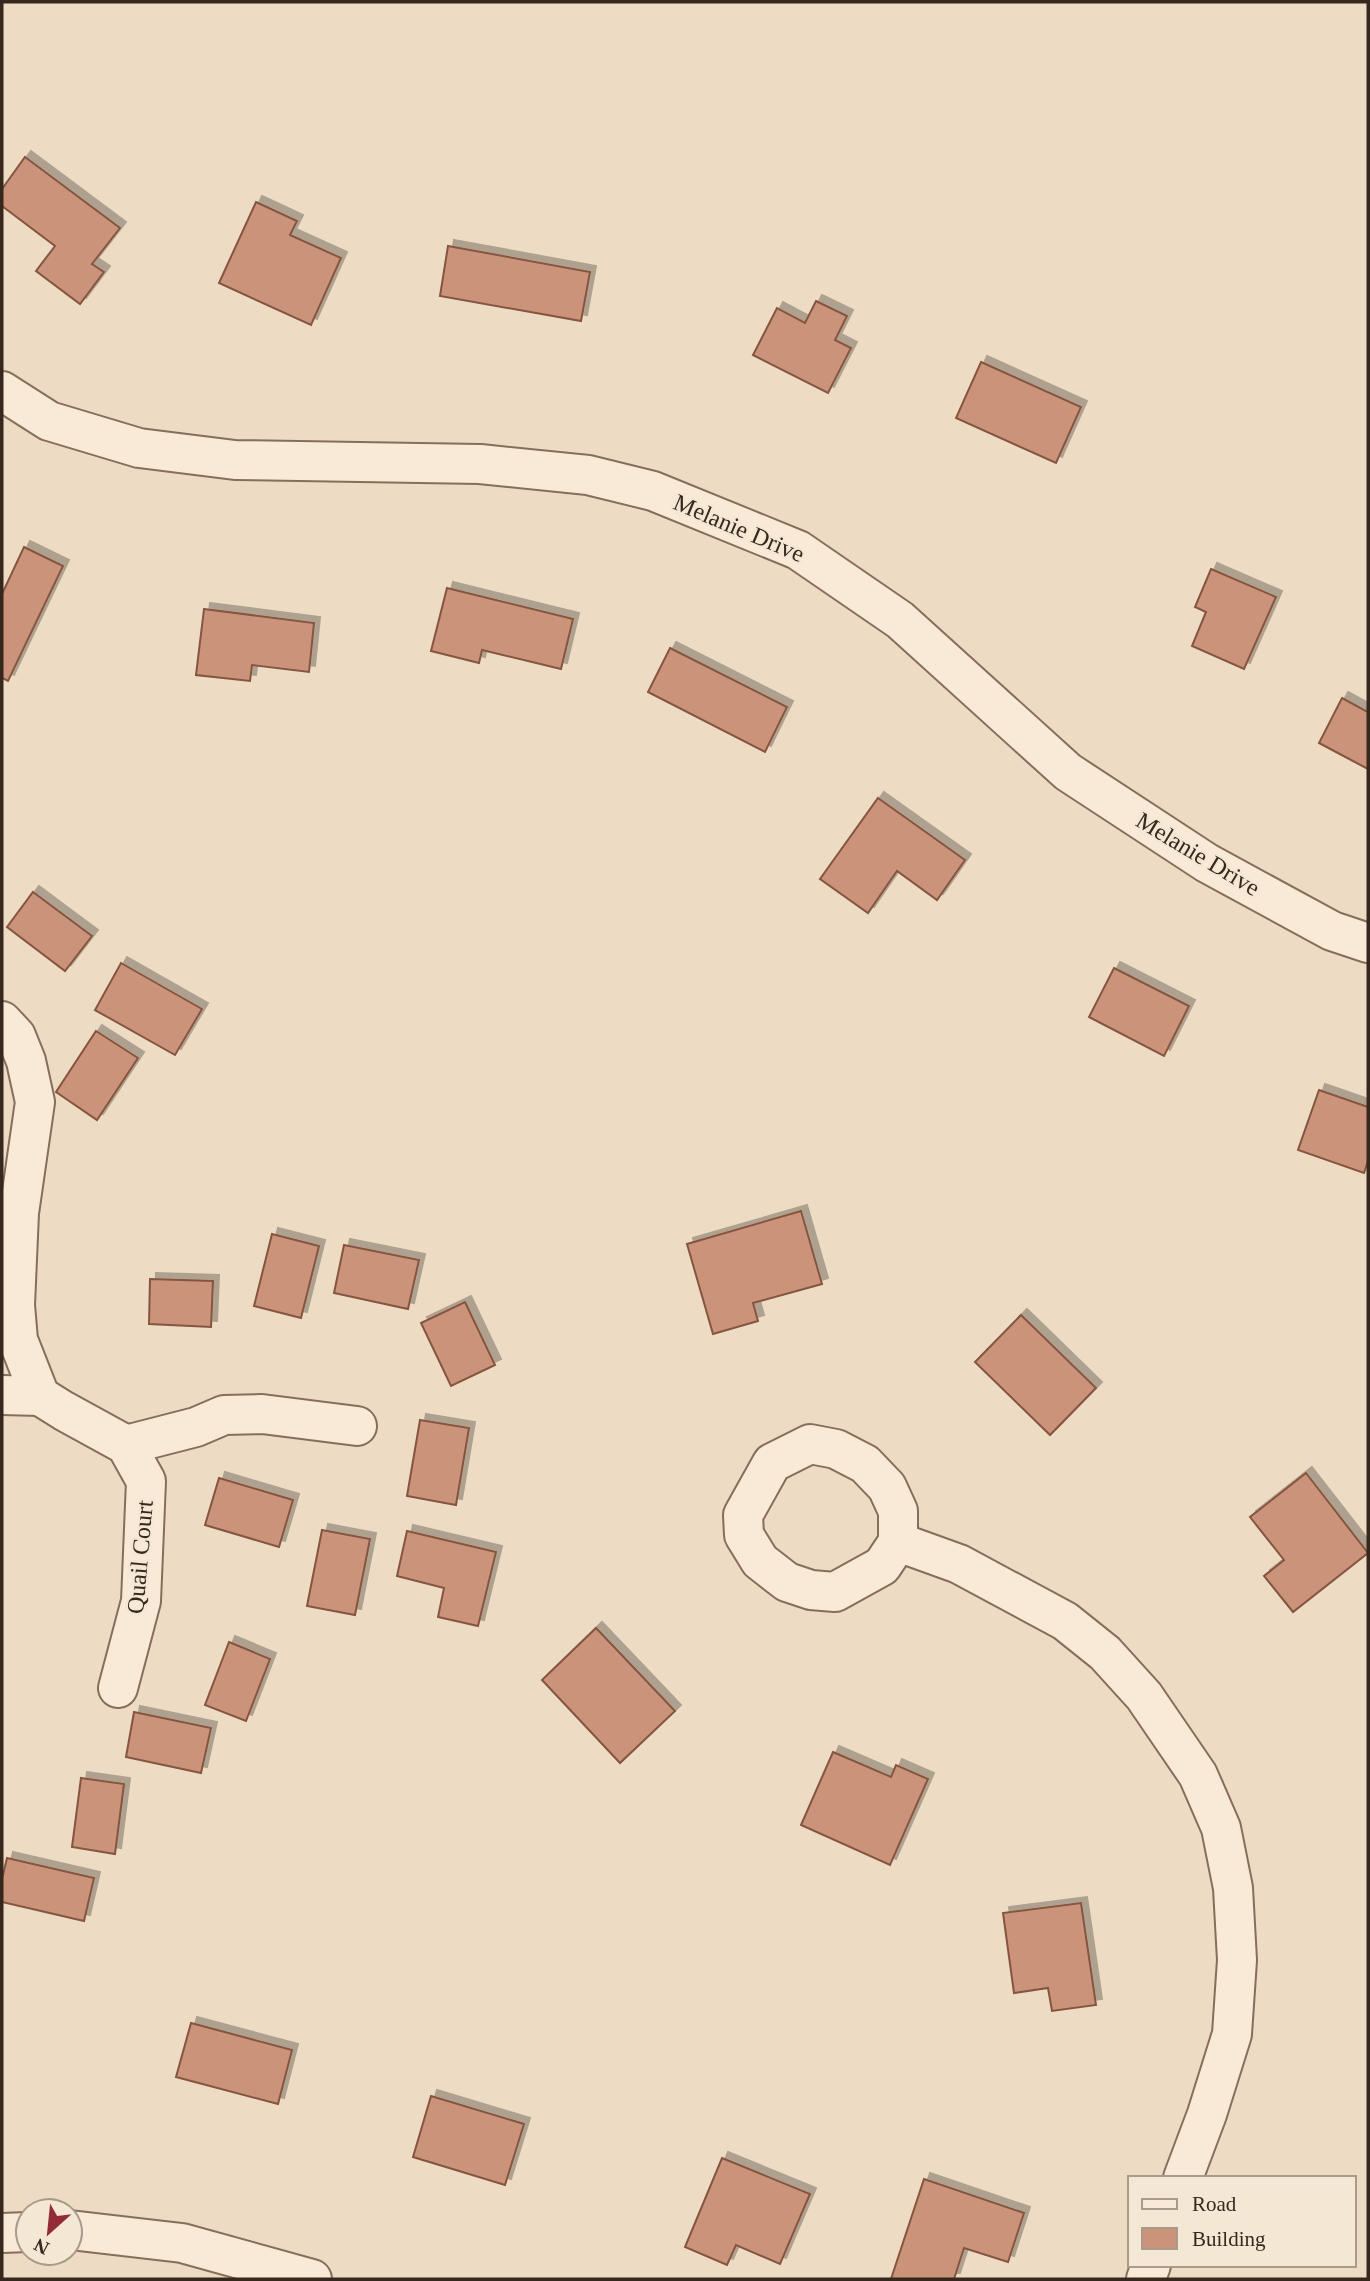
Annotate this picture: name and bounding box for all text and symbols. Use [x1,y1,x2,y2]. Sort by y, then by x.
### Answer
street label: Melanie Drive [670,489,808,567]
street label: Melanie Drive [1132,807,1264,901]
street label: Quail Court [122,1499,158,1615]
legend [1128,2176,1356,2267]
text: Road [1192,2192,1237,2216]
north arrow [14,2197,84,2267]
text: Building [1192,2227,1266,2251]
text: N [30,2234,52,2259]

